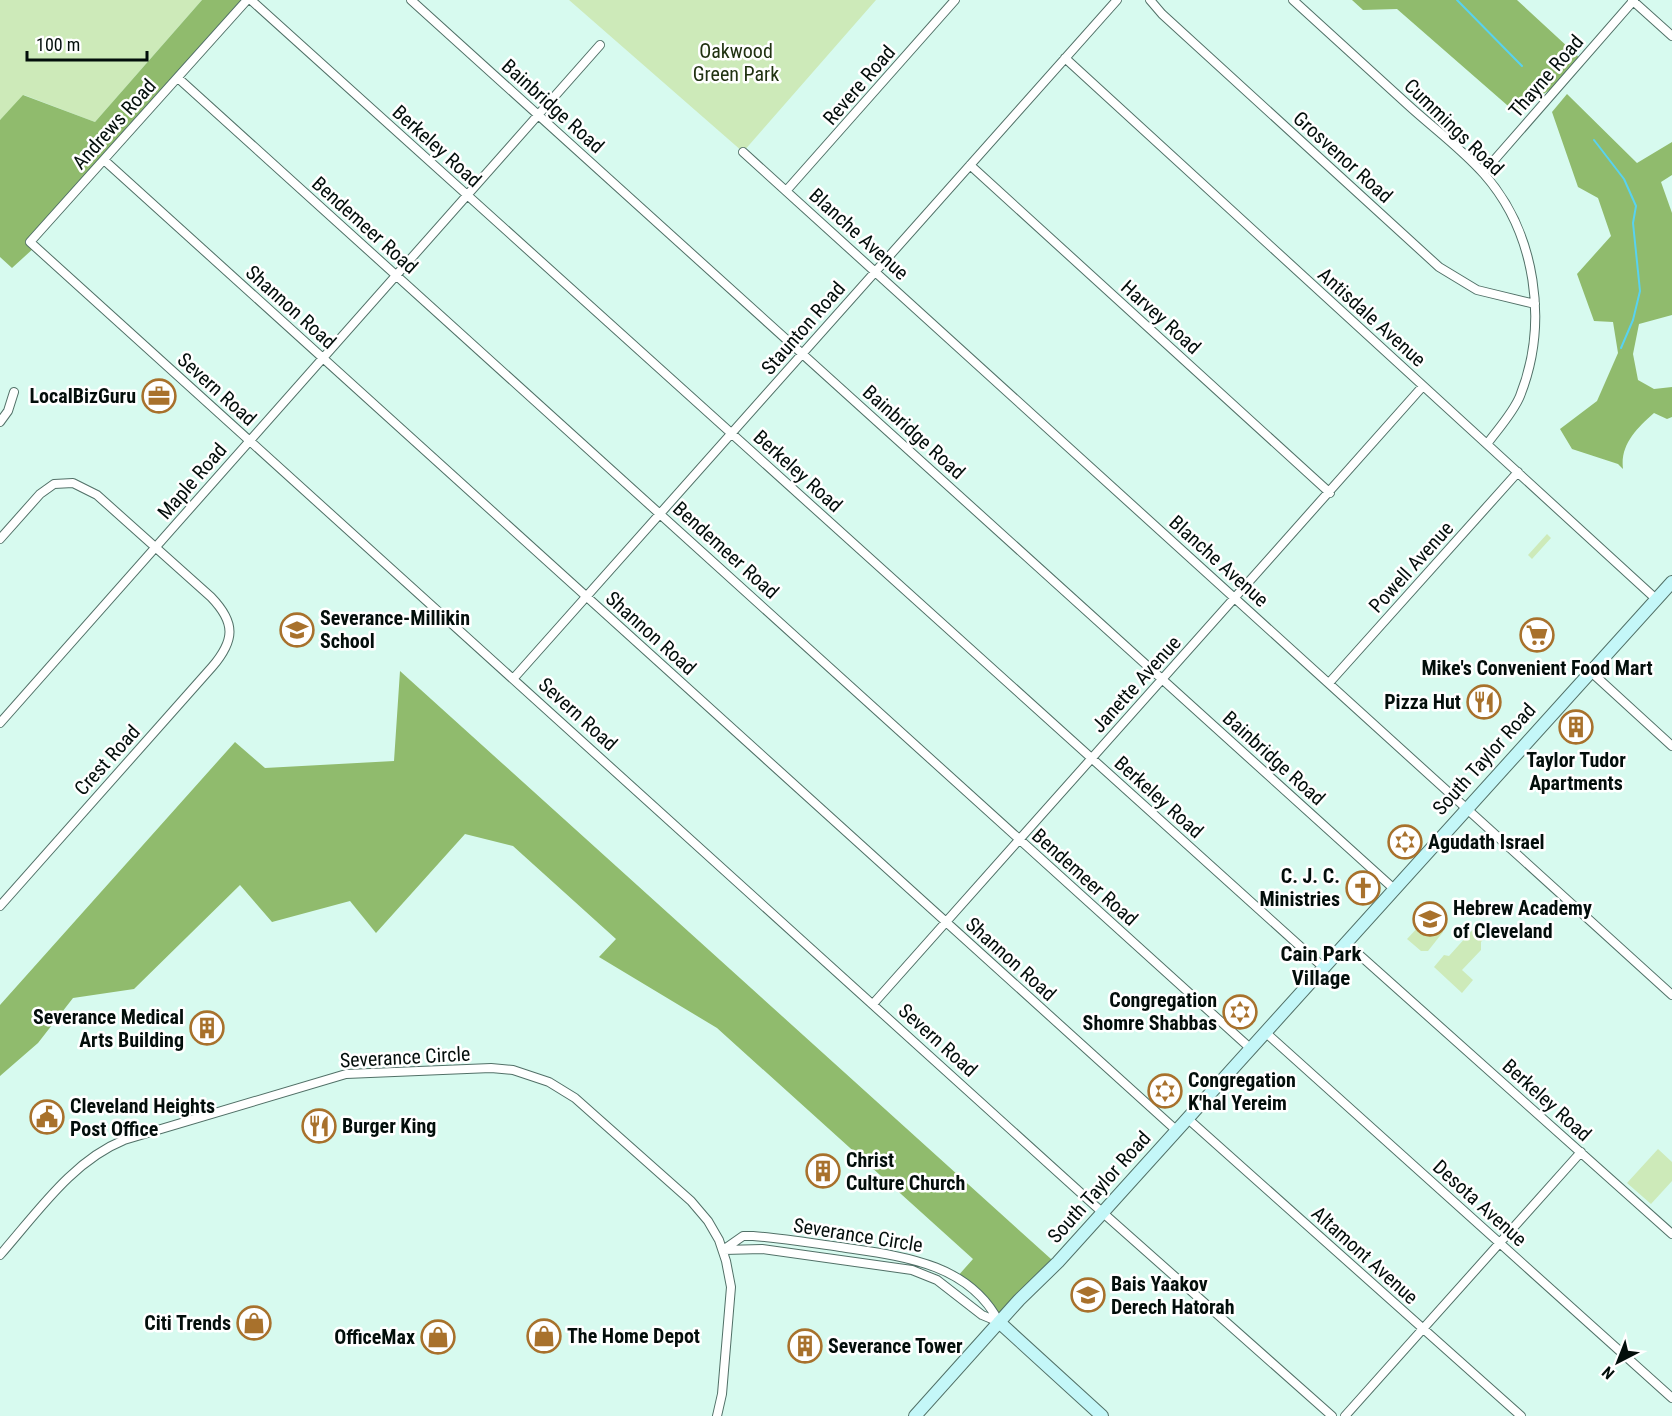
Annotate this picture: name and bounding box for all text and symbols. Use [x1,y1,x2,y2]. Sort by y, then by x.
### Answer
scale bar [27,24,147,62]
street label: Thayne Road [1504,30,1588,122]
text: 100 m [36,34,80,55]
park label: Oakwood Green Park [693,39,779,86]
street label: Revere Road [818,40,900,130]
street label: Bainbridge Road [497,54,609,158]
street label: Andrews Road [67,74,161,174]
street label: Cummings Road [1399,74,1509,180]
street label: Berkeley Road [388,100,486,192]
street label: Grosvenor Road [1288,106,1398,208]
street label: Bendemeer Road [307,171,423,279]
street label: Blanche Avenue [804,183,914,285]
street label: Shannon Road [241,260,341,354]
street label: Antisdale Avenue [1313,262,1431,372]
street label: Harvey Road [1116,275,1206,359]
street label: Staunton Road [756,277,850,379]
street label: Severn Road [173,347,261,431]
office icon: LocalBizGuru [141,378,177,414]
street label: Bainbridge Road [858,380,970,484]
place label: LocalBizGuru [30,384,136,408]
street label: Berkeley Road [749,425,847,517]
street label: Maple Road [152,438,232,524]
street label: Bendemeer Road [668,496,784,604]
street label: Blanche Avenue [1164,510,1274,612]
street label: Powell Avenue [1364,516,1458,618]
street label: Shannon Road [601,586,701,680]
place label: Severance-Millikin School [320,606,470,653]
school or university icon: Severance-Millikin School [279,612,315,648]
supermarket icon: Mike's Convenient Food Mart [1519,617,1555,653]
street label: Janette Avenue [1086,631,1186,737]
place label: Mike's Convenient Food Mart [1421,656,1653,680]
street label: Severn Road [534,672,622,756]
restaurant icon: Pizza Hut [1466,684,1502,720]
place label: Pizza Hut [1384,690,1461,714]
street label: South Taylor Road [1427,698,1541,820]
street label: Bainbridge Road [1218,706,1330,810]
building icon: Taylor Tudor Apartments [1558,709,1594,745]
street label: Crest Road [69,720,145,800]
place label: Taylor Tudor Apartments [1526,748,1626,795]
street label: Berkeley Road [1110,751,1208,843]
street label: Bendemeer Road [1027,823,1143,931]
synagogue icon: Agudath Israel [1387,824,1423,860]
place label: Agudath Israel [1428,830,1545,854]
place label: C. J. C. Ministries [1259,864,1340,911]
church icon: C. J. C. Ministries [1345,870,1381,906]
place label: Hebrew Academy of Cleveland [1453,896,1592,943]
school or university icon: Hebrew Academy of Cleveland [1412,901,1448,937]
street label: Shannon Road [961,912,1061,1006]
district label: Cain Park Village [1280,942,1362,990]
place label: Congregation Shomre Shabbas [1083,988,1217,1035]
synagogue icon: Congregation Shomre Shabbas [1222,994,1258,1030]
street label: Severn Road [894,998,982,1082]
place label: Severance Medical Arts Building [33,1005,184,1052]
building icon: Severance Medical Arts Building [189,1010,225,1046]
street label: Severance Circle [339,1042,471,1072]
street label: Berkeley Road [1498,1054,1596,1146]
place label: Congregation K'hal Yereim [1188,1068,1296,1115]
synagogue icon: Congregation K'hal Yereim [1147,1073,1183,1109]
place label: Cleveland Heights Post Office [70,1094,215,1141]
public building icon: Cleveland Heights Post Office [29,1099,65,1135]
restaurant icon: Burger King [301,1108,337,1144]
place label: Burger King [342,1114,436,1138]
street label: South Taylor Road [1042,1126,1156,1248]
place label: Christ Culture Church [846,1148,965,1195]
building icon: Christ Culture Church [805,1153,841,1189]
street label: Desota Avenue [1428,1155,1532,1251]
street label: Altamont Avenue [1307,1201,1423,1309]
street label: Severance Circle [792,1213,924,1257]
place label: Bais Yaakov Derech Hatorah [1111,1272,1235,1319]
school or university icon: Bais Yaakov Derech Hatorah [1070,1277,1106,1313]
shop icon: Citi Trends [236,1305,272,1341]
place label: Citi Trends [144,1311,231,1335]
shop icon: The Home Depot [526,1318,562,1354]
shop icon: OfficeMax [420,1319,456,1355]
place label: The Home Depot [567,1324,700,1348]
place label: OfficeMax [334,1325,415,1349]
building icon: Severance Tower [787,1328,823,1364]
north arrow [1588,1332,1648,1392]
place label: Severance Tower [828,1334,963,1358]
text: N [1598,1362,1618,1383]

